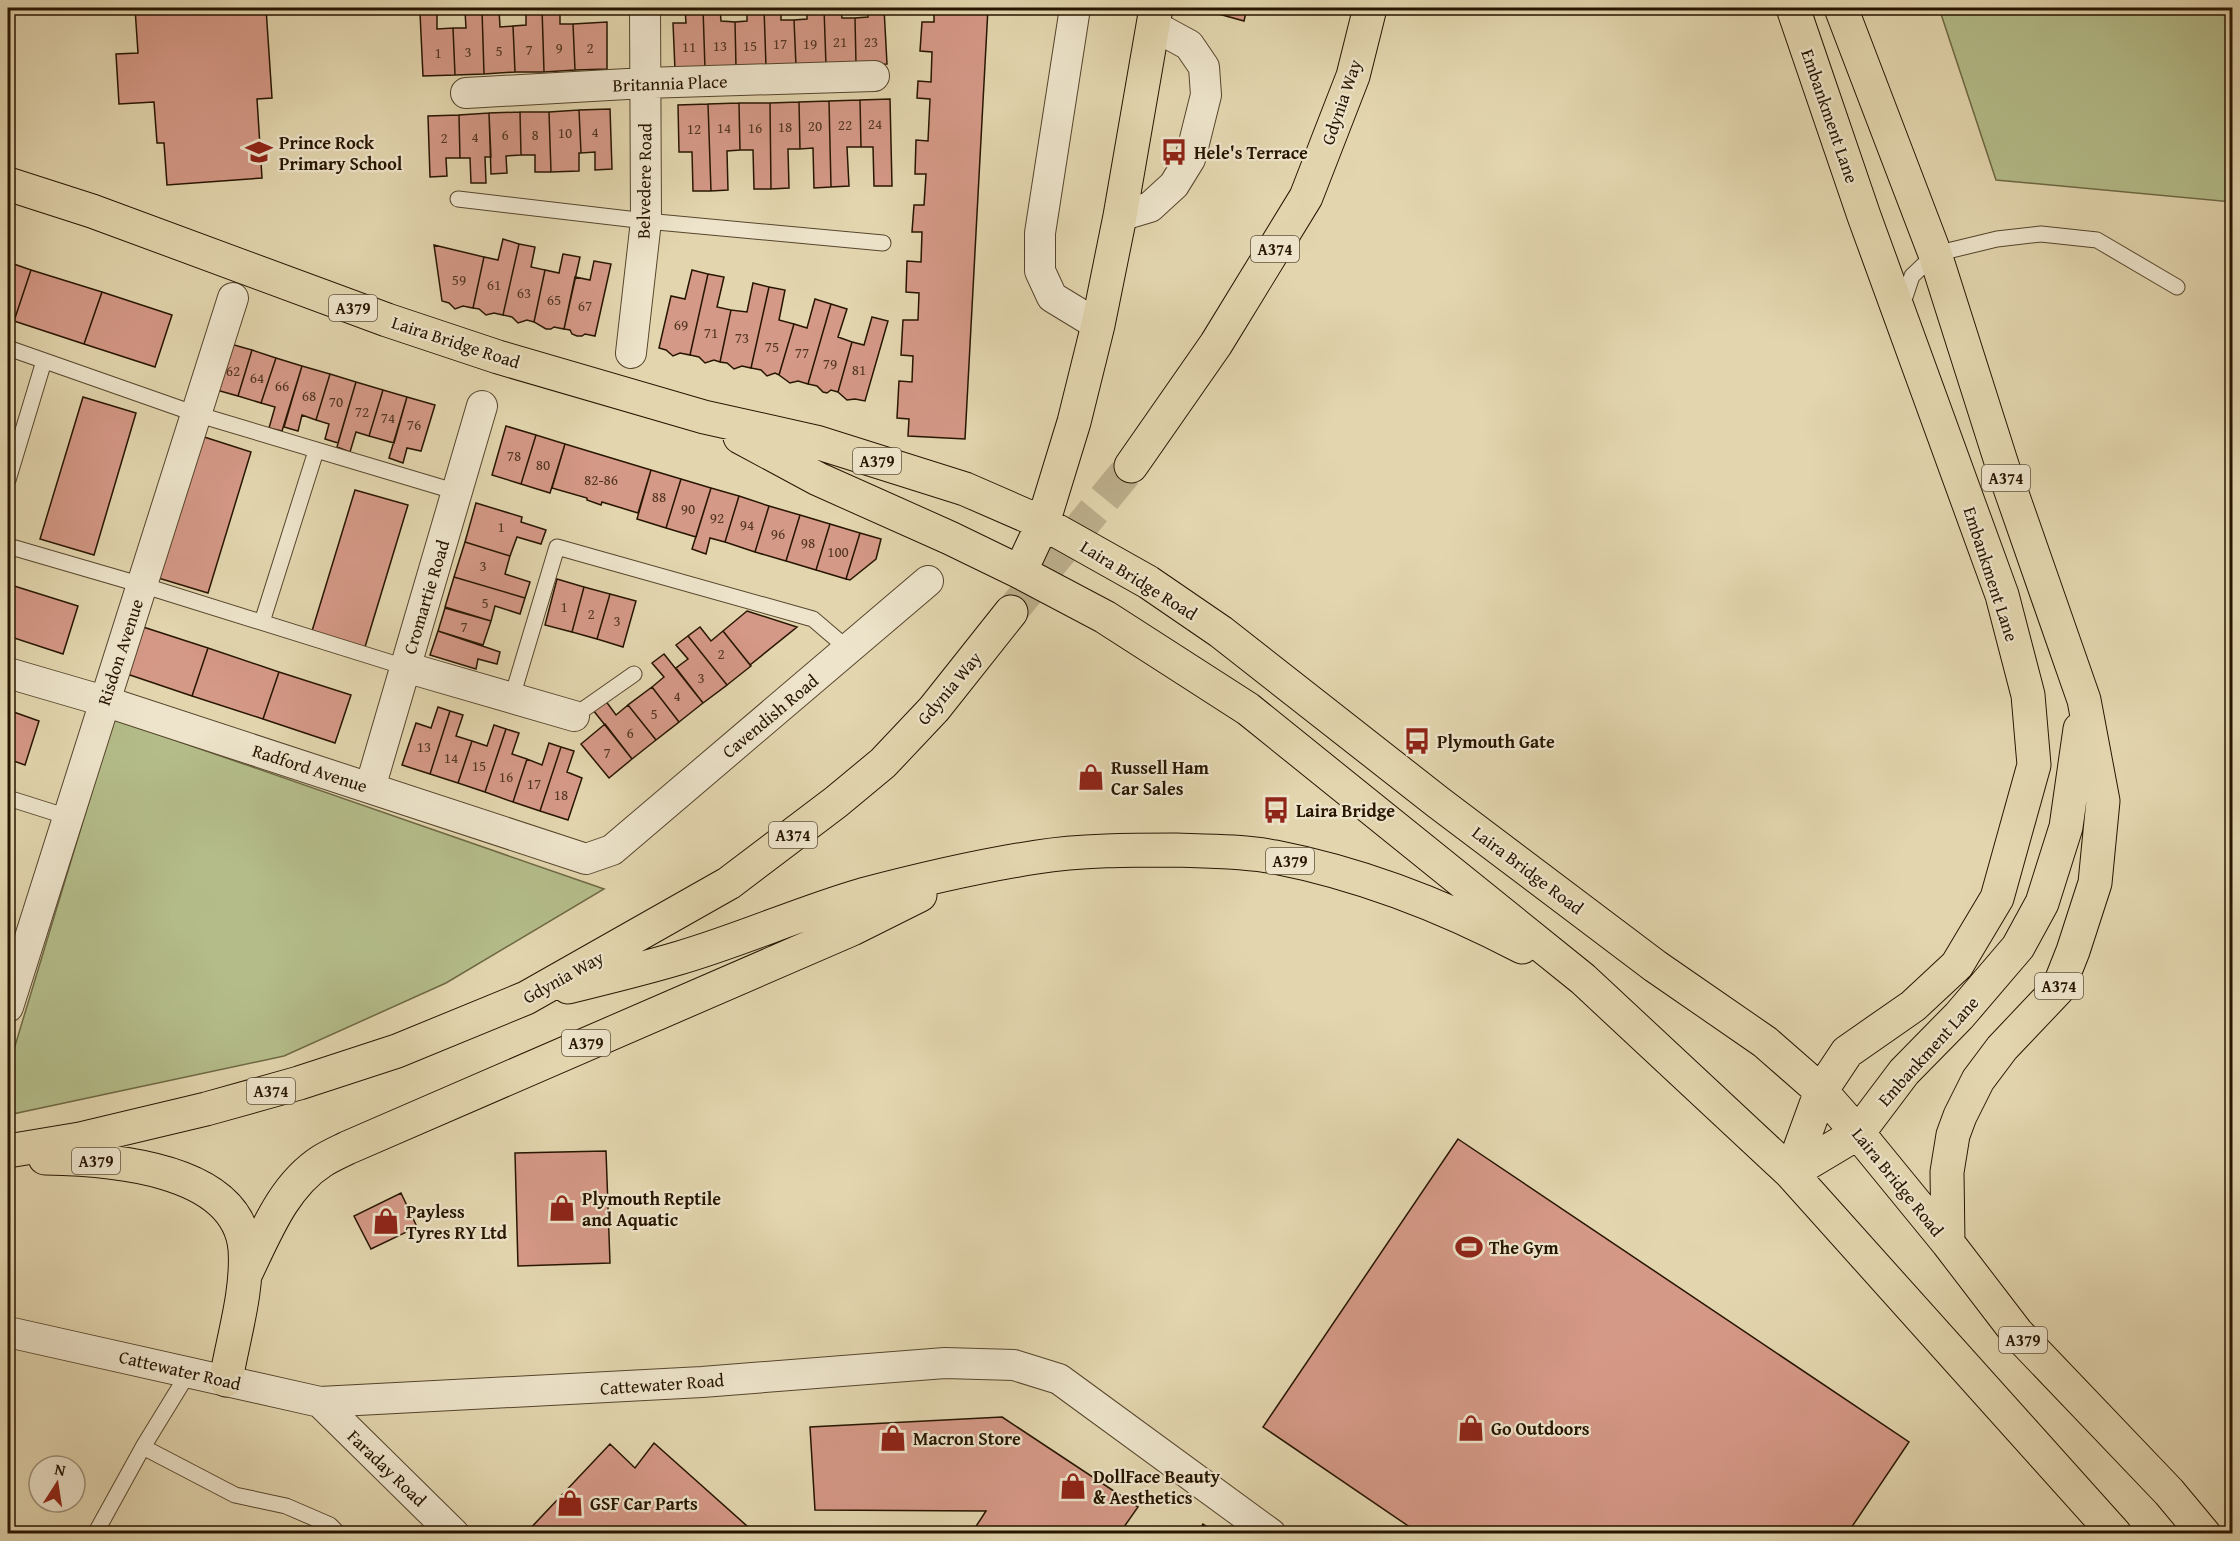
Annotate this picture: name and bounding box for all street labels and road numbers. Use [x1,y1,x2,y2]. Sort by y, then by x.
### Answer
street label: Embankment Lane [1794,45,1866,187]
street label: Gdynia Way [1314,56,1368,148]
street label: Britannia Place [612,68,728,98]
street label: Belvedere Road [629,122,659,239]
road number: A374 [1251,236,1299,262]
road number: A379 [329,295,377,321]
street label: Laira Bridge Road [388,309,524,376]
road number: A379 [853,448,901,474]
road number: A374 [1982,465,2030,491]
street label: Embankment Lane [1956,503,2026,645]
street label: Laira Bridge Road [1075,533,1203,627]
street label: Cromartie Road [396,536,456,657]
street label: Risdon Avenue [90,595,150,709]
street label: Gdynia Way [910,645,988,731]
street label: Cavendish Road [716,667,824,764]
street label: Radford Avenue [249,737,371,799]
street label: Laira Bridge Road [1467,819,1590,921]
road number: A374 [769,822,817,848]
road number: A379 [1266,848,1314,874]
street label: Gdynia Way [518,944,608,1010]
road number: A374 [2035,973,2083,999]
street label: Embankment Lane [1871,990,1985,1112]
road number: A379 [562,1030,610,1056]
road number: A374 [247,1078,295,1104]
street label: Laira Bridge Road [1846,1122,1951,1243]
road number: A379 [72,1148,120,1174]
road number: A379 [1999,1327,2047,1353]
street label: Cattewater Road [116,1343,244,1397]
street label: Cattewater Road [599,1366,725,1402]
street label: Faraday Road [341,1423,433,1513]

